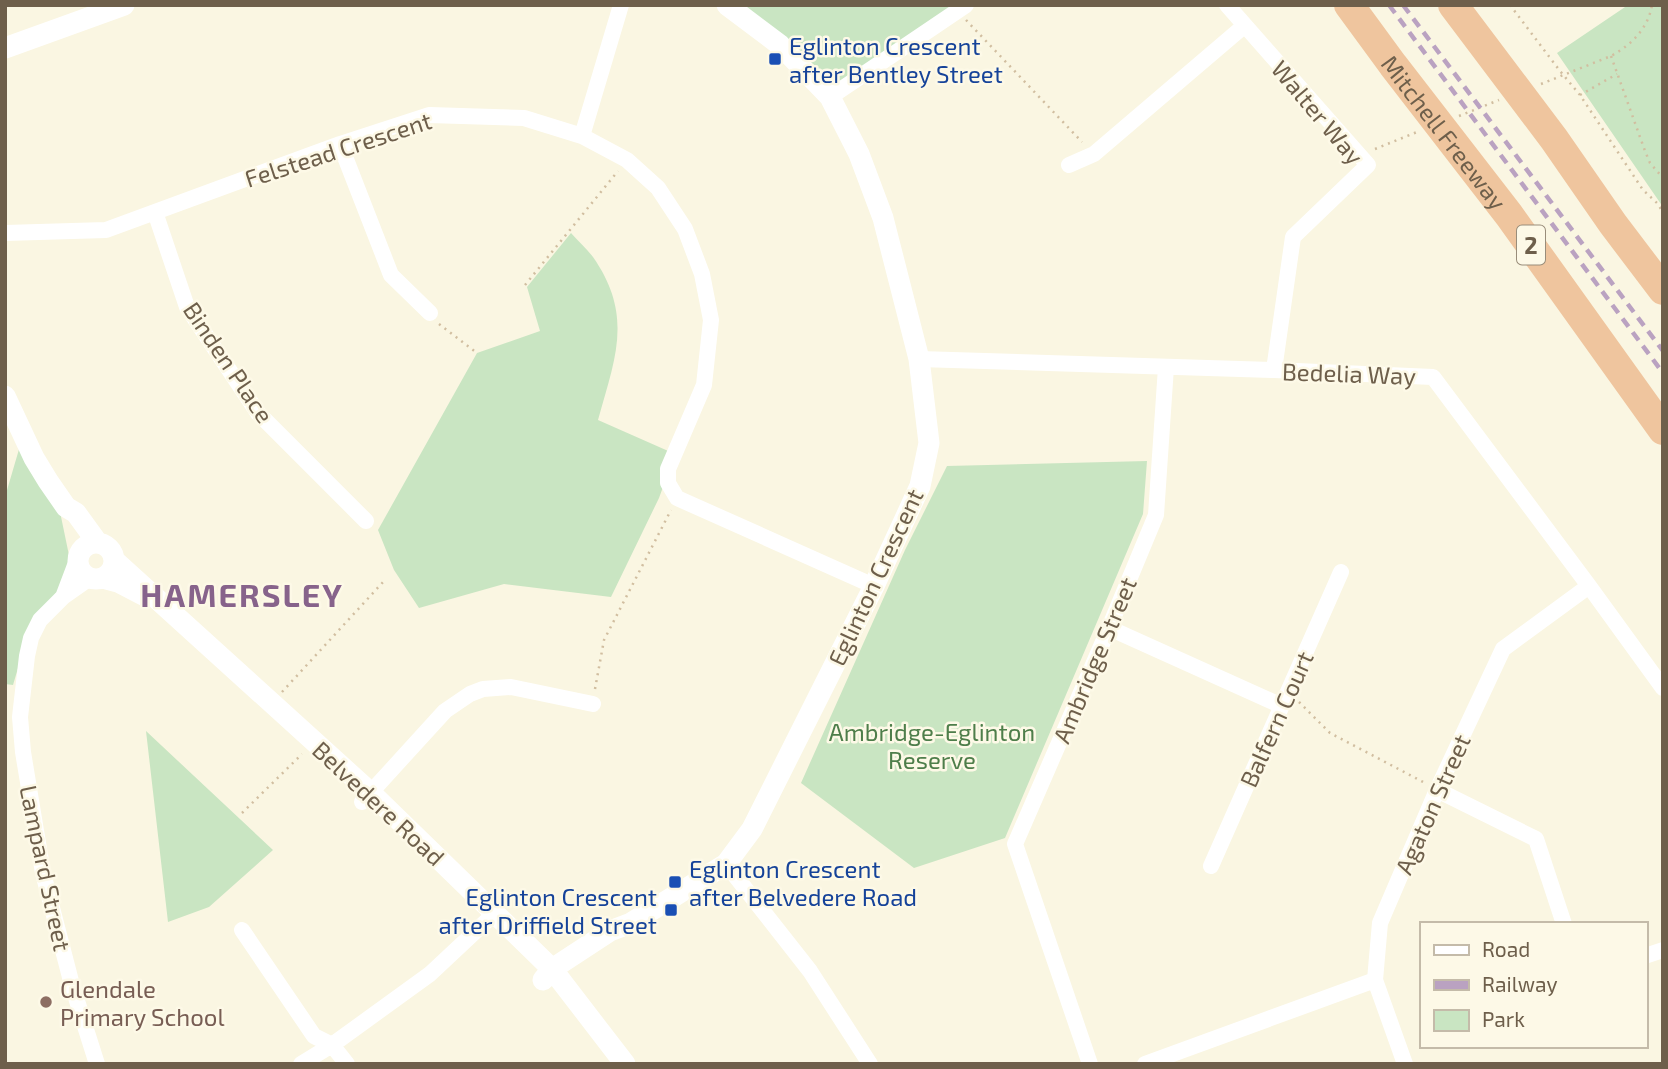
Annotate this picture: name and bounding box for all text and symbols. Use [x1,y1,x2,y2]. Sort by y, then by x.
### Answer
place label: Eglinton Crescent after Bentley Street [789,31,1003,88]
street label: Mitchell Freeway [1376,49,1514,215]
marker: Eglinton Crescent after Bentley Street [767,51,783,67]
street label: Walter Way [1266,54,1370,170]
street label: Felstead Crescent [241,105,435,193]
road number: 2 [1517,226,1545,264]
street label: Binden Place [178,296,280,428]
street label: Bedelia Way [1282,356,1417,390]
street label: Eglinton Crescent [821,484,929,670]
street label: Ambridge Street [1046,573,1142,747]
district label: HAMERSLEY [140,575,344,613]
street label: Balfern Court [1233,647,1319,791]
park label: Ambridge-Eglinton Reserve [829,717,1035,774]
street label: Agaton Street [1388,730,1476,878]
street label: Belvedere Road [307,735,451,871]
street label: Lampard Street [14,782,78,954]
place label: Eglinton Crescent after Belvedere Road [689,854,917,911]
marker: Eglinton Crescent after Belvedere Road [667,874,683,890]
place label: Eglinton Crescent after Driffield Street [439,882,657,939]
marker: Eglinton Crescent after Driffield Street [663,902,679,918]
legend [1420,922,1647,1048]
text: Road [1482,936,1530,961]
text: Railway [1482,971,1558,996]
place label: Glendale Primary School [60,974,225,1031]
marker: Glendale Primary School [38,994,54,1010]
text: Park [1482,1006,1525,1031]

